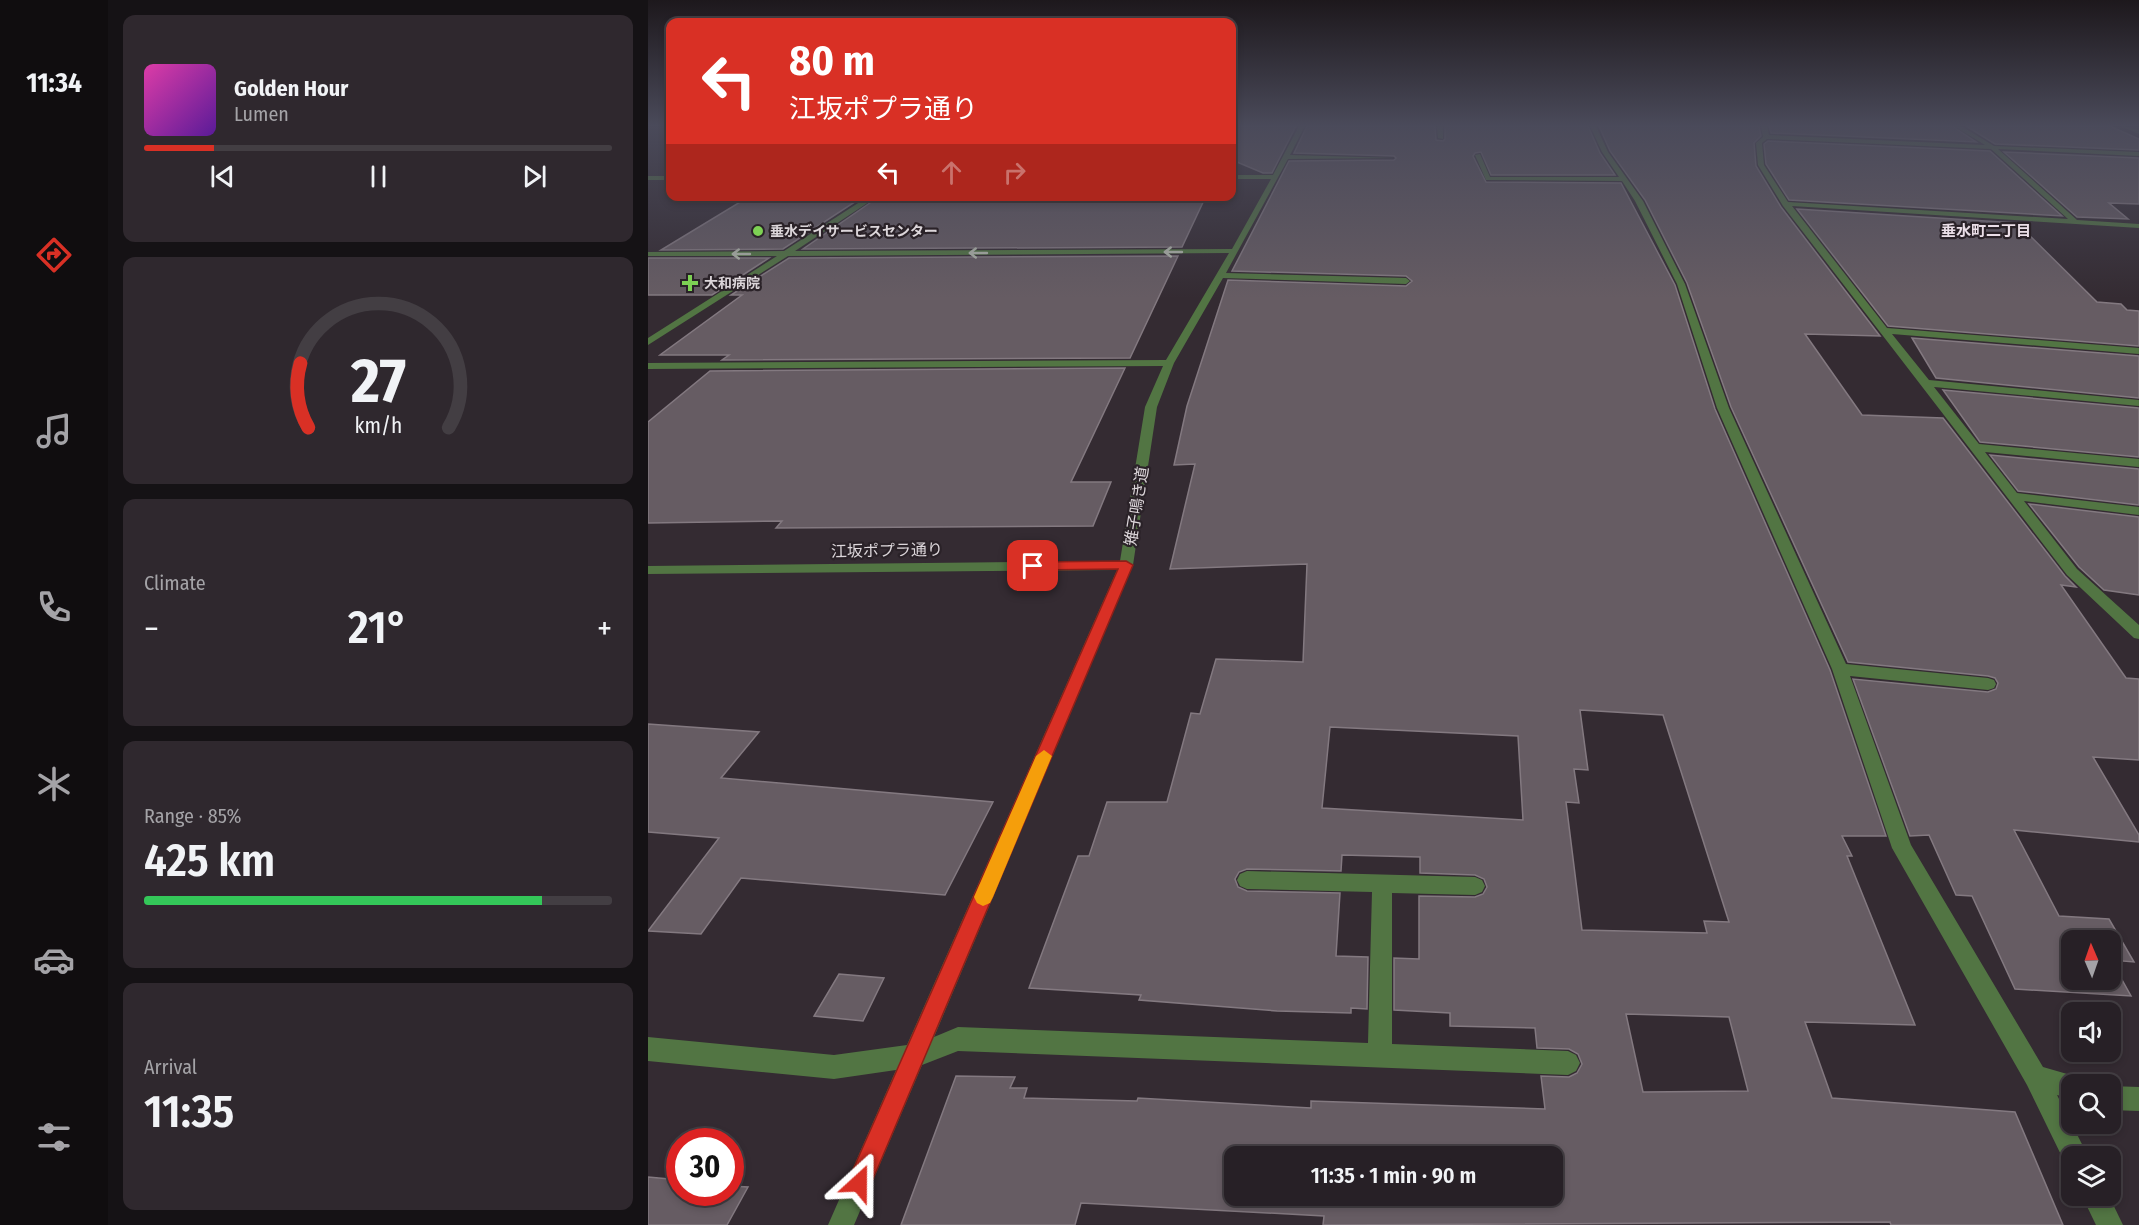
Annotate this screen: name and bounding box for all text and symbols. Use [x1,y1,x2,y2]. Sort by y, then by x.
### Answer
text: 80 m [789,36,875,86]
icon: left [690,42,768,120]
text: 11:34 [26,67,82,99]
text: Golden Hour [234,75,348,102]
text: 江坂ポプラ通り [789,93,978,125]
text: Lumen [234,102,289,126]
icon: left [872,156,905,189]
icon: ahead [935,156,968,189]
icon: right [998,156,1031,189]
icon: previous [206,160,239,193]
icon: pause [362,160,395,193]
icon: next [518,160,551,193]
district label: 垂水町二丁目 [1941,222,2031,240]
place label: 垂水デイサービスセンター [770,223,938,240]
marker: 垂水デイサービスセンター [751,224,765,238]
icon: directions [33,234,75,276]
one-way arrow [1164,246,1184,258]
one-way arrow [969,247,989,259]
one-way arrow [732,248,752,260]
marker: 大和病院 [681,274,699,292]
place label: 大和病院 [704,275,760,292]
text: 27 [349,344,406,419]
icon: music [33,410,75,452]
text: km/h [354,413,402,439]
street label: 雉子鳴き道 [1121,465,1152,547]
street label: 江坂ポプラ通り [831,540,943,561]
pin [1007,540,1058,591]
icon: arrive [1016,549,1049,582]
text: Climate [144,571,206,595]
icon: phone [33,586,75,628]
text: 21° [348,601,408,655]
text: − [144,609,159,649]
text: + [597,609,612,649]
icon: climate [33,763,75,805]
text: Range · 85% [144,804,241,828]
text: 425 km [144,834,275,888]
north arrow [2061,930,2121,990]
map controls [2061,930,2121,1206]
icon: car [33,939,75,981]
button: sound [2061,1002,2121,1062]
text: Arrival [144,1055,197,1079]
button: search [2061,1074,2121,1134]
text: 11:35 [144,1085,234,1139]
icon: filters [33,1116,75,1158]
speed limit sign: 30 [666,1128,744,1206]
button: layers [2061,1146,2121,1206]
position arrow [827,1151,891,1215]
text: 11:35 · 1 min · 90 m [1311,1162,1476,1189]

